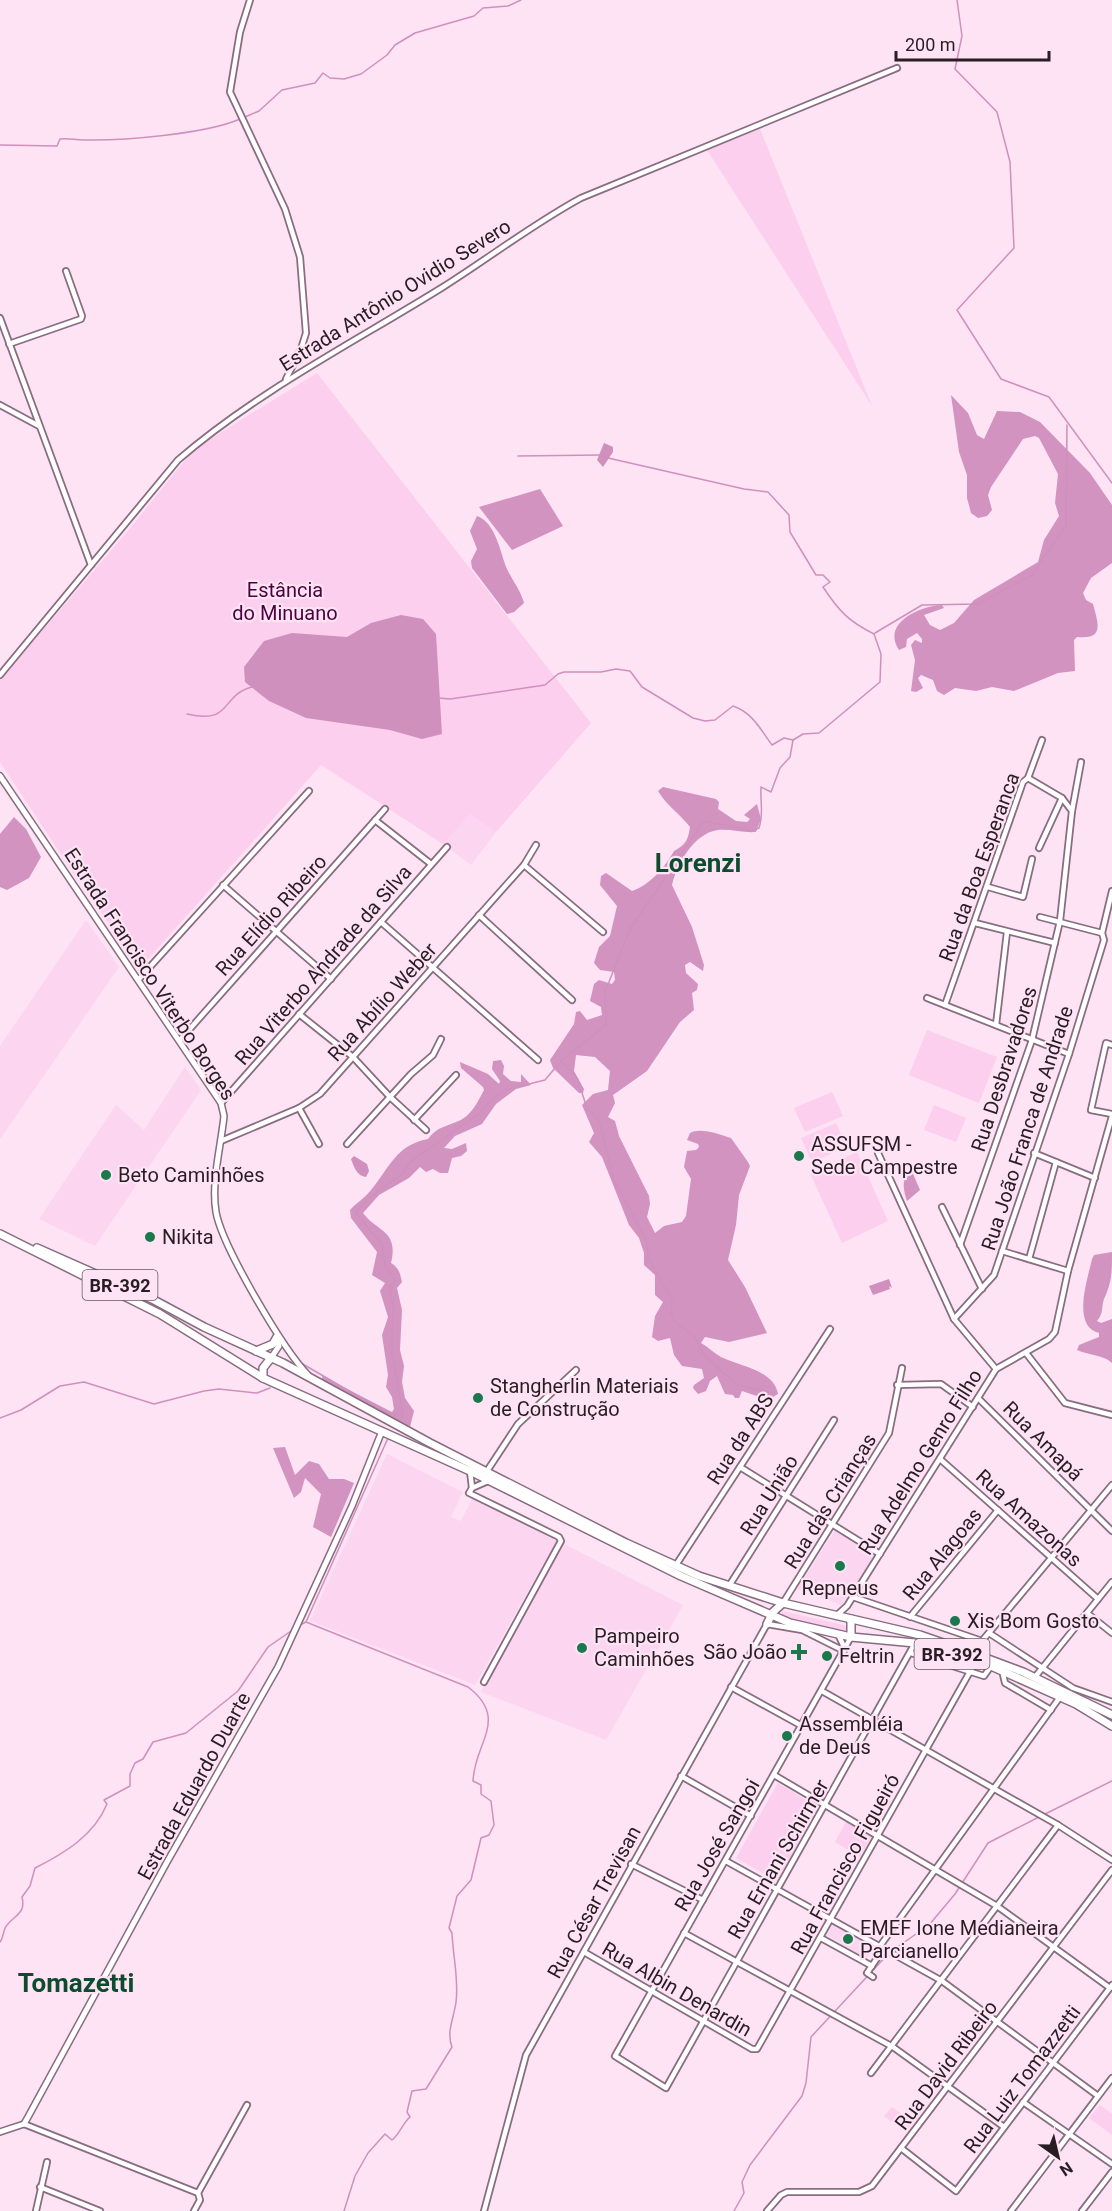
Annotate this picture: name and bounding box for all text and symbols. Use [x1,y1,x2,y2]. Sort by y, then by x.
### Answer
scale bar [896,24,1049,62]
text: 200 m [905,34,956,55]
street label: Estrada Antônio Ovidio Severo [275,214,515,376]
park label: Estância do Minuano [232,578,338,625]
street label: Rua da Boa Esperanca [934,769,1024,965]
street label: Estrada Francisco Viterbo Borges [59,843,241,1105]
district label: Lorenzi [655,848,741,878]
street label: Rua Elídio Ribeiro [210,849,332,981]
street label: Rua Viterbo Andrade da Silva [230,860,416,1070]
street label: Rua Abílio Weber [323,938,442,1066]
street label: Rua Desbravadores [966,983,1042,1155]
street label: Rua João Franca de Andrade [976,1003,1078,1253]
place label: ASSUFSM - Sede Campestre [811,1132,958,1179]
marker: ASSUFSM - Sede Campestre [792,1149,806,1163]
place label: Beto Caminhões [118,1163,264,1187]
marker: Beto Caminhões [99,1168,113,1182]
place label: Nikita [162,1225,214,1249]
marker: Nikita [143,1230,157,1244]
road number: BR-392 [82,1270,158,1300]
street label: Rua Adelmo Genro Filho [853,1365,987,1559]
place label: Stangherlin Materiais de Construção [490,1374,679,1421]
street label: Rua da ABS [702,1389,778,1489]
marker: Stangherlin Materiais de Construção [471,1391,485,1405]
street label: Rua Amapá [998,1396,1088,1486]
street label: Rua das Crianças [779,1429,881,1573]
street label: Rua União [735,1450,803,1540]
street label: Rua Amazonas [971,1464,1087,1572]
street label: Rua Alagoas [897,1503,987,1605]
marker: Repneus [833,1559,847,1573]
place label: Repneus [801,1576,879,1600]
place label: Xis Bom Gosto [967,1609,1099,1633]
marker: Xis Bom Gosto [948,1614,962,1628]
place label: Pampeiro Caminhões [594,1624,695,1671]
road number: BR-392 [914,1639,990,1669]
place label: São João [703,1640,787,1664]
marker: Pampeiro Caminhões [575,1641,589,1655]
place label: Feltrin [839,1644,895,1668]
marker: São João [792,1645,806,1659]
marker: Feltrin [820,1649,834,1663]
street label: Estrada Eduardo Duarte [132,1688,256,1884]
place label: Assembléia de Deus [799,1712,903,1759]
marker: Assembléia de Deus [780,1729,794,1743]
street label: Rua Francisco Figueiró [785,1770,905,1958]
street label: Rua José Sangoi [669,1775,765,1915]
street label: Rua Ernani Schirmer [723,1775,834,1943]
street label: Rua César Trevisan [542,1822,646,1982]
place label: EMEF Ione Medianeira Parcianello [860,1916,1059,1963]
marker: EMEF Ione Medianeira Parcianello [841,1932,855,1946]
street label: Rua Albin Denardin [598,1936,756,2042]
district label: Tomazetti [18,1968,134,1998]
street label: Rua David Ribeiro [890,1996,1002,2134]
street label: Rua Luiz Tomazzetti [959,2000,1085,2158]
north arrow [1028,2127,1088,2187]
text: N [1056,2158,1076,2180]

